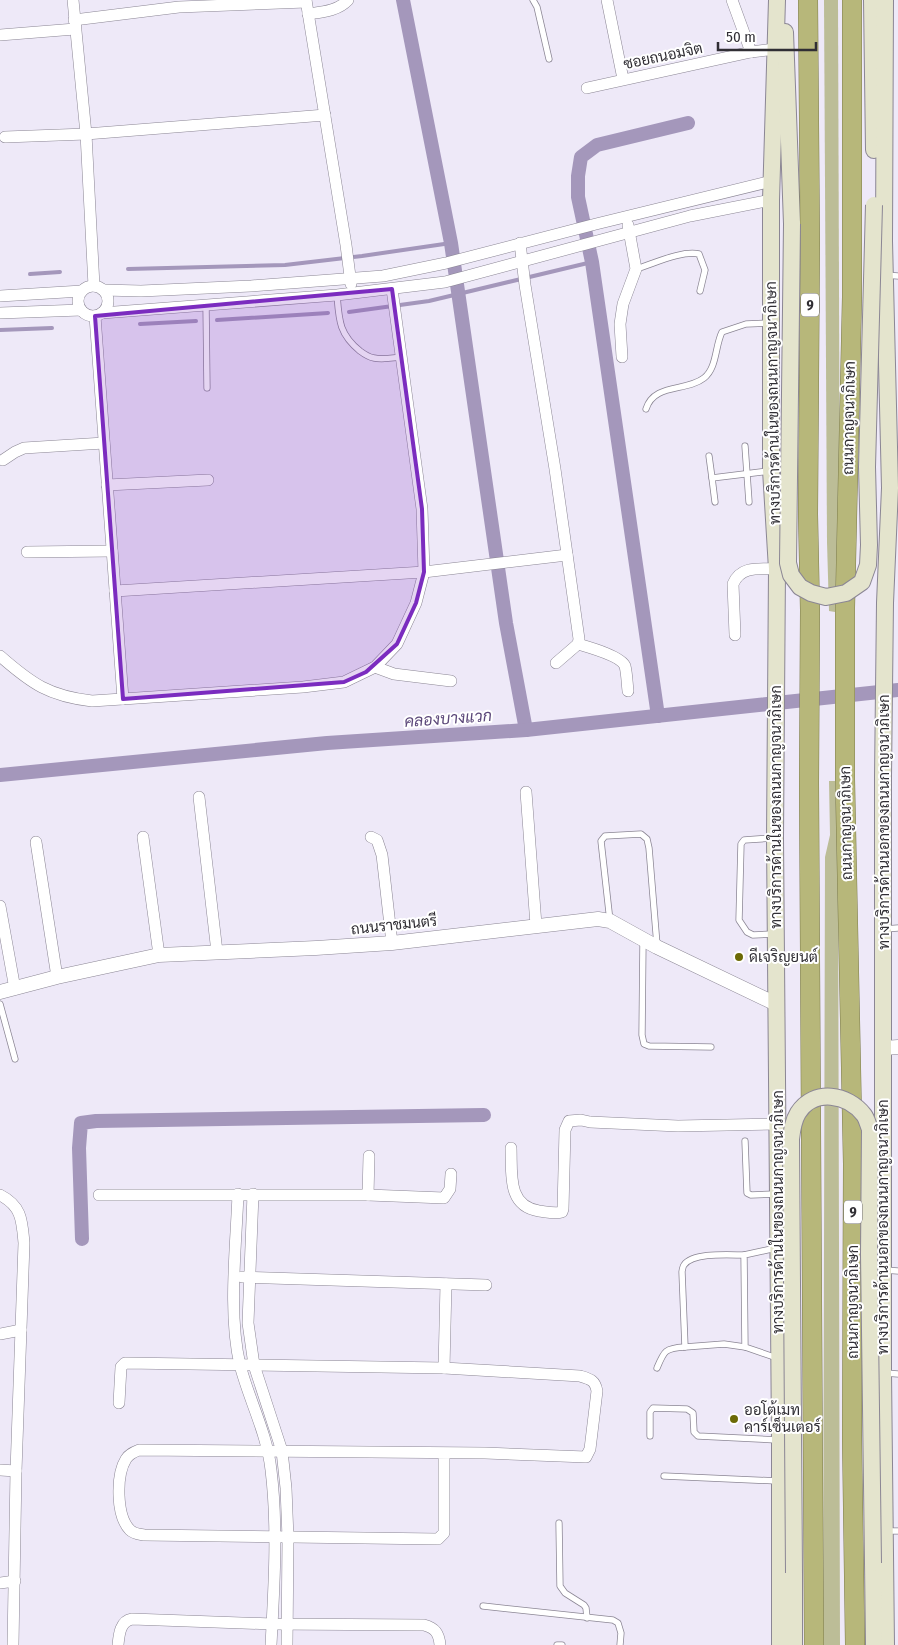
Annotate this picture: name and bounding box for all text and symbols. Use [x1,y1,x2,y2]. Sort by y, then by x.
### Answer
scale bar [718,20,816,52]
text: 50 m [726,28,756,46]
street label: ซอยถนอมจิต [622,39,704,73]
street label: ทางบริการด้านในของถนนกาญจนาภิเษก [761,281,784,525]
road number: 9 [801,294,819,316]
street label: ถนนกาญจนาภิเษก [839,361,859,475]
street label: ทางบริการด้านในของถนนกาญจนาภิเษก [766,685,785,929]
street label: ทางบริการด้านนอกของถนนกาญจนาภิเษก [874,694,893,950]
water label: คลองบางแวก [404,706,492,731]
street label: ถนนกาญจนาภิเษก [836,766,856,880]
street label: ถนนราชมนตรี [350,911,438,938]
place label: ดีเจริญยนต์ [749,947,818,966]
marker: ดีเจริญยนต์ [733,951,745,963]
street label: ทางบริการด้านในของถนนกาญจนาภิเษก [768,1090,787,1334]
street label: ทางบริการด้านนอกของถนนกาญจนาภิเษก [873,1099,892,1355]
road number: 9 [844,1200,862,1224]
street label: ถนนกาญจนาภิเษก [844,1245,862,1359]
place label: ออโต้เมท คาร์เซ็นเตอร์ [744,1400,821,1436]
marker: ออโต้เมท คาร์เซ็นเตอร์ [728,1413,740,1425]

